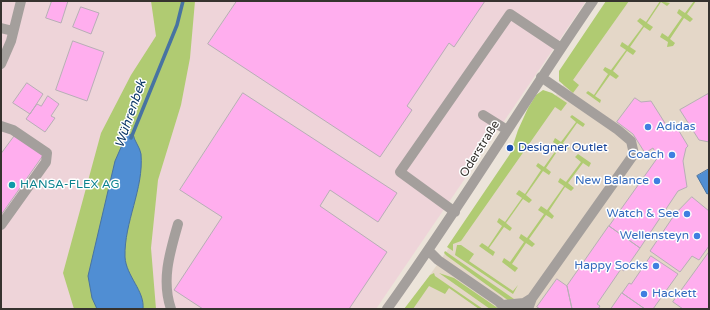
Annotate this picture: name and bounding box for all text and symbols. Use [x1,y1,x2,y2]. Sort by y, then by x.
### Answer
water label: Wührenbek [112,78,150,150]
street label: Oderstraße [457,118,503,180]
place label: Adidas [656,120,695,134]
marker: Adidas [643,122,653,132]
place label: Designer Outlet [518,141,608,155]
marker: Designer Outlet [505,143,515,153]
place label: Coach [628,148,664,162]
marker: Coach [667,150,677,160]
place label: New Balance [575,174,649,188]
marker: New Balance [652,176,662,186]
place label: HANSA-FLEX AG [20,178,120,192]
marker: HANSA-FLEX AG [7,180,17,190]
place label: Watch & See [607,207,679,221]
marker: Watch & See [682,209,692,219]
place label: Wellensteyn [620,229,689,243]
marker: Wellensteyn [692,231,702,241]
place label: Happy Socks [574,259,648,273]
marker: Happy Socks [651,261,661,271]
place label: Hackett [652,287,697,301]
marker: Hackett [639,289,649,299]

